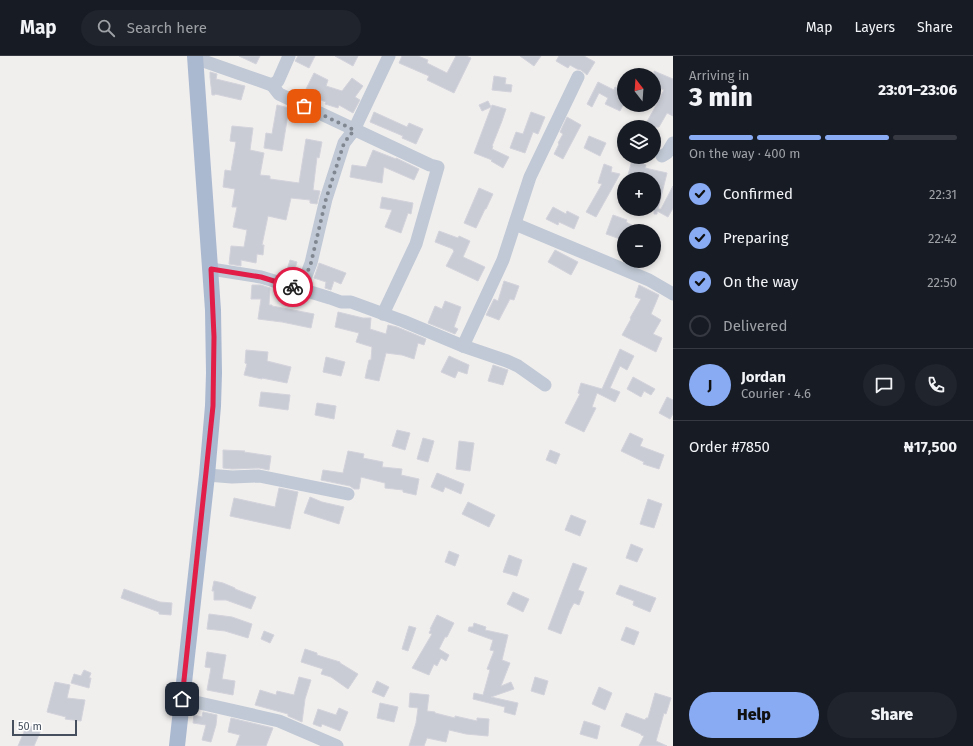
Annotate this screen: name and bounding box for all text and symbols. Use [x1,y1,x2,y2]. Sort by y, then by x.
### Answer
search box [81,10,361,46]
text: Map [20,16,57,39]
icon: search [95,17,117,39]
text: Search here [127,19,207,37]
text: Map [806,19,832,36]
text: Layers [854,19,895,36]
text: Share [917,19,953,36]
north arrow [617,68,661,112]
map controls [617,68,661,268]
text: Arriving in [689,68,749,83]
text: 23:01–23:06 [878,81,957,99]
text: 3 min [689,82,753,113]
pin [287,89,321,123]
icon: bag [293,95,315,117]
button: layers [617,120,661,164]
text: On the way · 400 m [689,146,800,161]
button: + [617,172,661,216]
icon: check [689,183,711,205]
text: Confirmed [723,185,793,203]
text: 22:31 [929,187,957,202]
button: − [617,224,661,268]
icon: check [689,227,711,249]
text: Preparing [723,229,788,247]
text: 22:42 [928,231,957,246]
courier [273,267,313,307]
icon: check [689,271,711,293]
text: On the way [723,273,798,291]
text: 22:50 [927,275,957,290]
icon: bike [282,276,304,298]
text: Delivered [723,317,787,335]
button: chat [863,364,905,406]
button: phone [915,364,957,406]
text: Jordan [741,368,786,386]
text: J [708,376,712,394]
text: Courier · 4.6 [741,386,811,401]
text: Order #7850 [689,438,770,456]
text: ₦17,500 [904,438,957,456]
pin [165,682,199,716]
icon: home [171,688,193,710]
button: Help [689,692,819,738]
button: Share [827,692,957,738]
scale bar [12,718,77,737]
text: 50 m [18,720,42,733]

